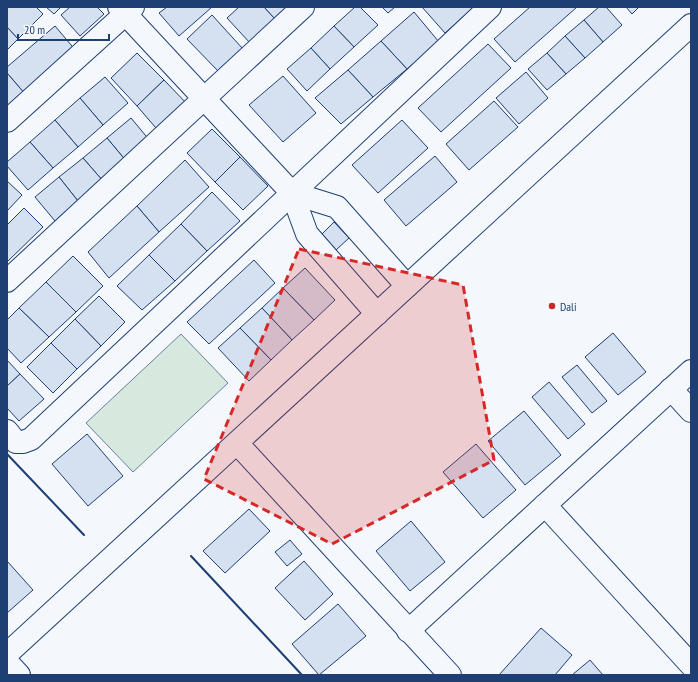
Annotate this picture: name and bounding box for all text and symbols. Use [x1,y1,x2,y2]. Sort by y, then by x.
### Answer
scale bar [18,16,109,42]
text: 20 m [24,22,45,37]
place label: Dali [560,299,577,314]
marker: Dali [547,301,557,311]

